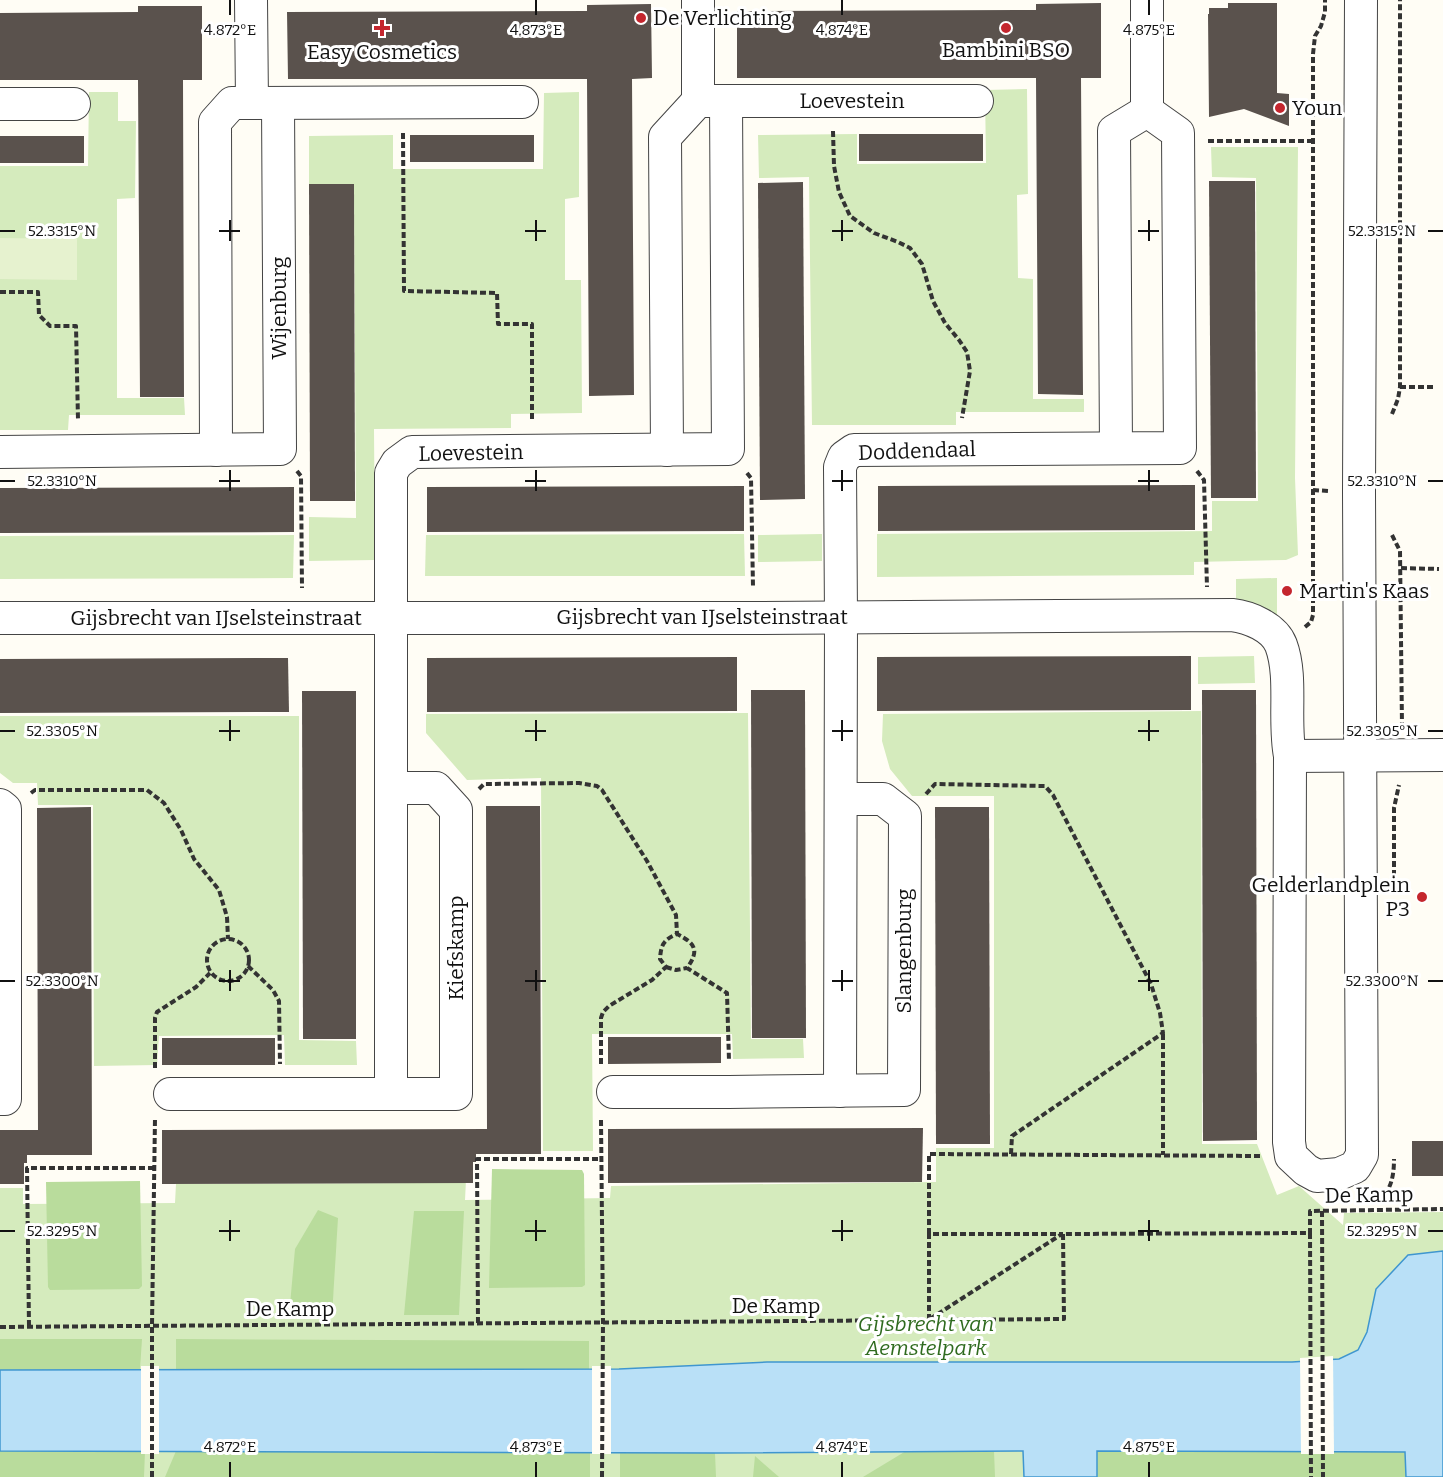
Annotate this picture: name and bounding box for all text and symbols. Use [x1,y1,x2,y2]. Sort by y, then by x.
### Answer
place label: De Verlichting [653,5,792,31]
marker: De Verlichting [634,11,648,25]
marker: Easy Cosmetics [373,19,391,37]
text: 4.872°E [204,21,256,39]
text: 4.873°E [510,21,562,39]
text: 4.874°E [816,21,868,39]
marker: Bambini BSO [999,21,1013,35]
text: 4.875°E [1123,21,1175,39]
place label: Bambini BSO [942,37,1070,63]
place label: Easy Cosmetics [307,39,457,65]
street label: Loevestein [799,88,905,114]
place label: Youn [1292,95,1342,121]
marker: Youn [1273,101,1287,115]
text: 52.3315°N [28,222,96,240]
text: 52.3315°N [1348,222,1416,240]
street label: Wijenburg [266,256,292,360]
street label: Doddendaal [858,436,976,466]
street label: Loevestein [418,439,524,467]
text: 52.3310°N [27,472,97,490]
text: 52.3310°N [1347,472,1417,490]
place label: Martin's Kaas [1299,578,1429,604]
marker: Martin's Kaas [1280,584,1294,598]
street label: Gijsbrecht van IJselsteinstraat [556,604,848,630]
street label: Gijsbrecht van IJselsteinstraat [70,605,362,631]
text: 52.3305°N [26,722,98,740]
text: 52.3305°N [1346,722,1418,740]
place label: Gelderlandplein P3 [1252,872,1410,922]
street label: Slangenburg [891,888,917,1014]
marker: Gelderlandplein P3 [1415,890,1429,904]
street label: Kiefskamp [443,896,469,1000]
text: 52.3300°N [25,972,99,990]
text: 52.3300°N [1345,972,1419,990]
street label: De Kamp [1324,1181,1414,1209]
text: 52.3295°N [27,1222,98,1240]
text: 52.3295°N [1347,1222,1418,1240]
street label: De Kamp [732,1293,820,1319]
street label: De Kamp [246,1296,334,1322]
park label: Gijsbrecht van Aemstelpark [858,1311,994,1361]
text: 4.872°E [204,1438,256,1456]
text: 4.873°E [510,1438,562,1456]
text: 4.874°E [816,1438,868,1456]
text: 4.875°E [1123,1438,1175,1456]

